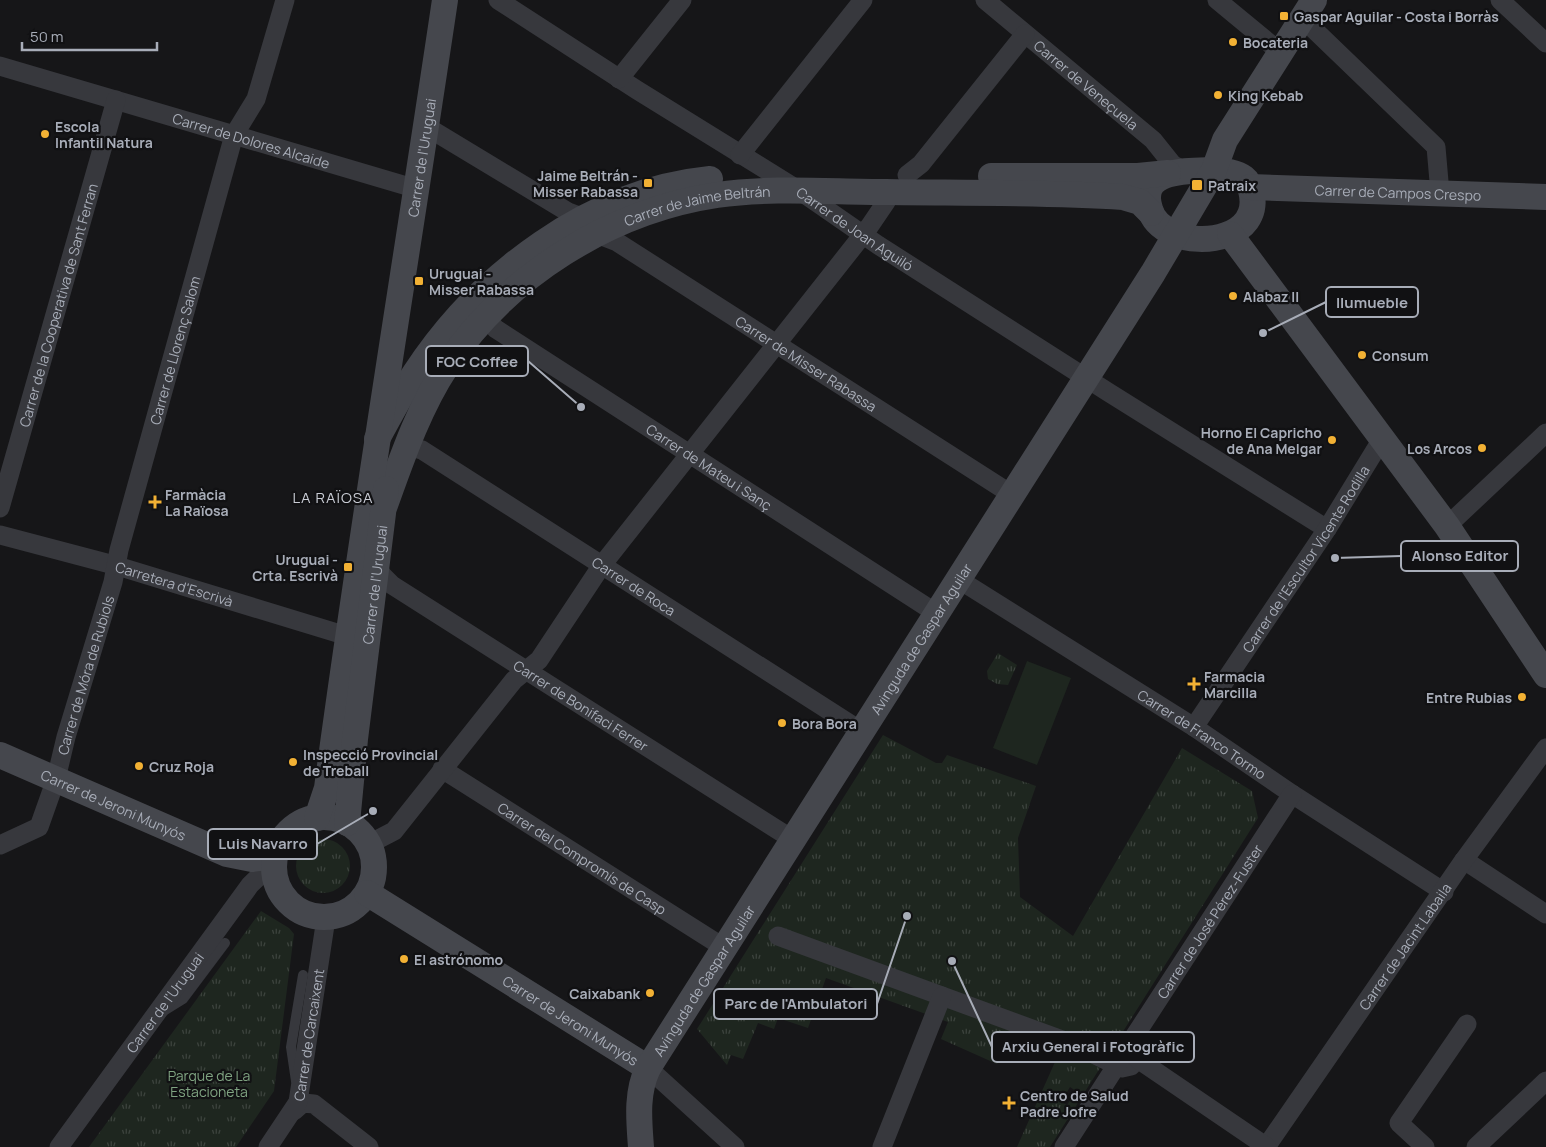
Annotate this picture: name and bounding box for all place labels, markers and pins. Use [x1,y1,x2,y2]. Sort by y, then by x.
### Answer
place label: Gaspar Aguilar - Costa i Borràs [1294,7,1499,26]
marker: Gaspar Aguilar - Costa i Borràs [1278,10,1290,22]
place label: Bocateria [1243,33,1308,52]
marker: Bocateria [1227,36,1239,48]
place label: King Kebab [1228,86,1304,105]
marker: King Kebab [1212,89,1224,101]
place label: Escola Infantil Natura [55,117,153,152]
marker: Escola Infantil Natura [39,128,51,140]
place label: Jaime Beltrán - Misser Rabassa [533,166,638,201]
place label: Patraix [1208,176,1256,195]
marker: Jaime Beltrán - Misser Rabassa [642,177,654,189]
marker: Patraix [1190,178,1204,192]
place label: Uruguai - Misser Rabassa [429,264,534,299]
marker: Uruguai - Misser Rabassa [413,275,425,287]
place label: Alabaz II [1243,287,1299,306]
callout: Ilumueble [1326,287,1418,317]
marker: Alabaz II [1227,290,1239,302]
callout: FOC Coffee [426,346,528,376]
place label: Consum [1372,346,1429,365]
marker: Consum [1356,349,1368,361]
place label: Horno El Capricho de Ana Melgar [1201,423,1322,458]
marker: Horno El Capricho de Ana Melgar [1326,434,1338,446]
place label: Los Arcos [1407,439,1472,458]
marker: Los Arcos [1476,442,1488,454]
place label: Farmàcia La Raïosa [165,485,229,520]
marker: Farmàcia La Raïosa [149,496,161,508]
callout: Alonso Editor [1401,541,1518,571]
place label: Uruguai - Crta. Escrivà [252,550,338,585]
marker: Uruguai - Crta. Escrivà [342,561,354,573]
place label: Farmacia Marcilla [1204,667,1265,702]
marker: Farmacia Marcilla [1188,678,1200,690]
place label: Entre Rubias [1426,688,1512,707]
marker: Entre Rubias [1516,691,1528,703]
place label: Bora Bora [792,714,857,733]
marker: Bora Bora [776,717,788,729]
place label: Inspecció Provincial de Treball [303,745,438,780]
marker: Inspecció Provincial de Treball [287,756,299,768]
place label: Cruz Roja [149,757,214,776]
marker: Cruz Roja [133,760,145,772]
callout: Luis Navarro [208,829,317,859]
place label: El astrónomo [414,950,503,969]
marker: El astrónomo [398,953,410,965]
place label: Caixabank [569,984,640,1003]
marker: Caixabank [644,987,656,999]
callout: Parc de l'Ambulatori [714,989,877,1019]
callout: Arxiu General i Fotogràfic [992,1032,1194,1062]
place label: Centro de Salud Padre Jofre [1020,1086,1129,1121]
marker: Centro de Salud Padre Jofre [1002,1096,1016,1110]

